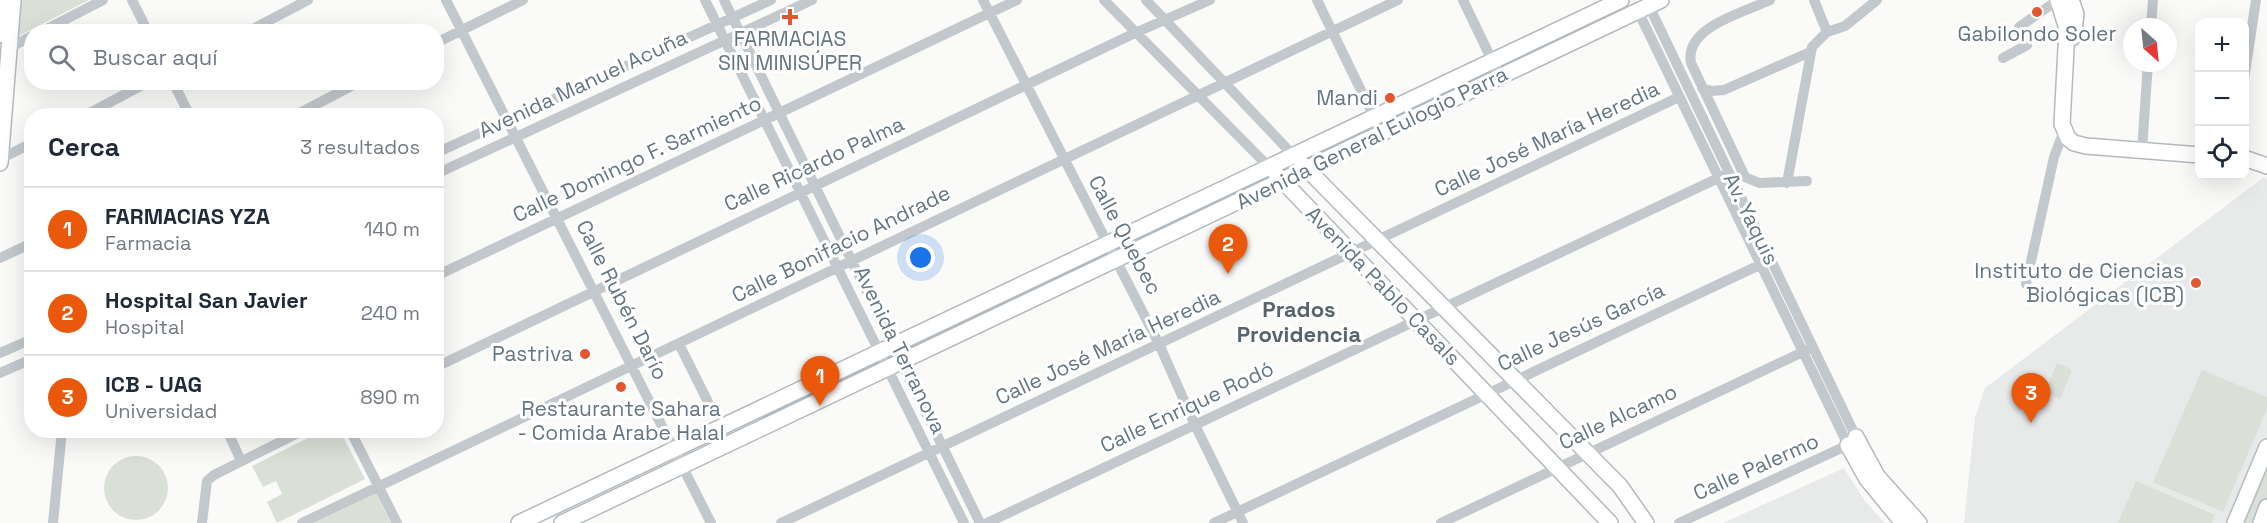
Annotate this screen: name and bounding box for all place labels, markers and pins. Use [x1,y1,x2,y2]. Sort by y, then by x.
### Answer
marker: Gabilondo Soler [2030,5,2044,19]
marker: FARMACIAS SIN MINISÚPER [783,10,797,24]
place label: Gabilondo Soler [1958,20,2116,47]
place label: FARMACIAS SIN MINISÚPER [718,25,862,76]
place label: Mandi [1316,84,1378,111]
marker: Mandi [1383,91,1397,105]
pin: 2 [1208,224,1248,274]
place label: Instituto de Ciencias Biológicas (ICB) [1974,257,2184,308]
marker: Instituto de Ciencias Biológicas (ICB) [2189,276,2203,290]
place label: Pastriva [492,340,573,367]
marker: Pastriva [578,347,592,361]
pin: 1 [800,356,840,406]
pin: 3 [2012,374,2050,423]
marker: Restaurante Sahara - Comida Arabe Halal [614,380,628,394]
place label: Restaurante Sahara - Comida Arabe Halal [517,395,725,446]

